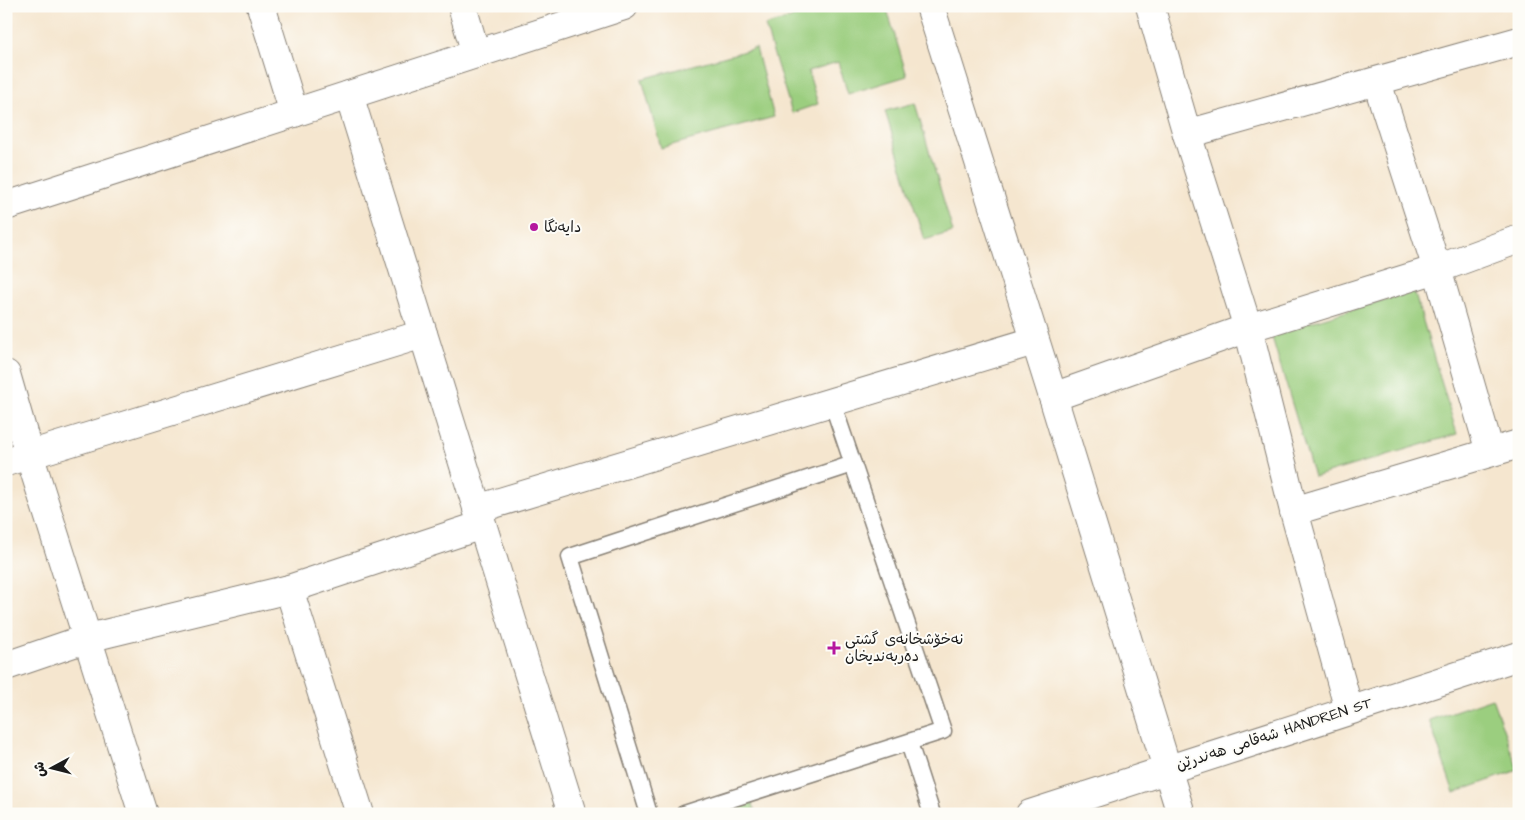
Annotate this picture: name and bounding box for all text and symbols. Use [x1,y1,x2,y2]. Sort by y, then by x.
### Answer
place label: دایەنگا [544,217,581,238]
marker: دایەنگا [528,221,540,233]
place label: نەخۆشخانەی گشتی دەربەندیخان [845,629,963,667]
marker: نەخۆشخانەی گشتی دەربەندیخان [827,641,841,655]
street label: شەقامی هەندرێن HANDREN ST [1173,692,1375,776]
north arrow [28,742,78,792]
text: ش [29,761,51,778]

